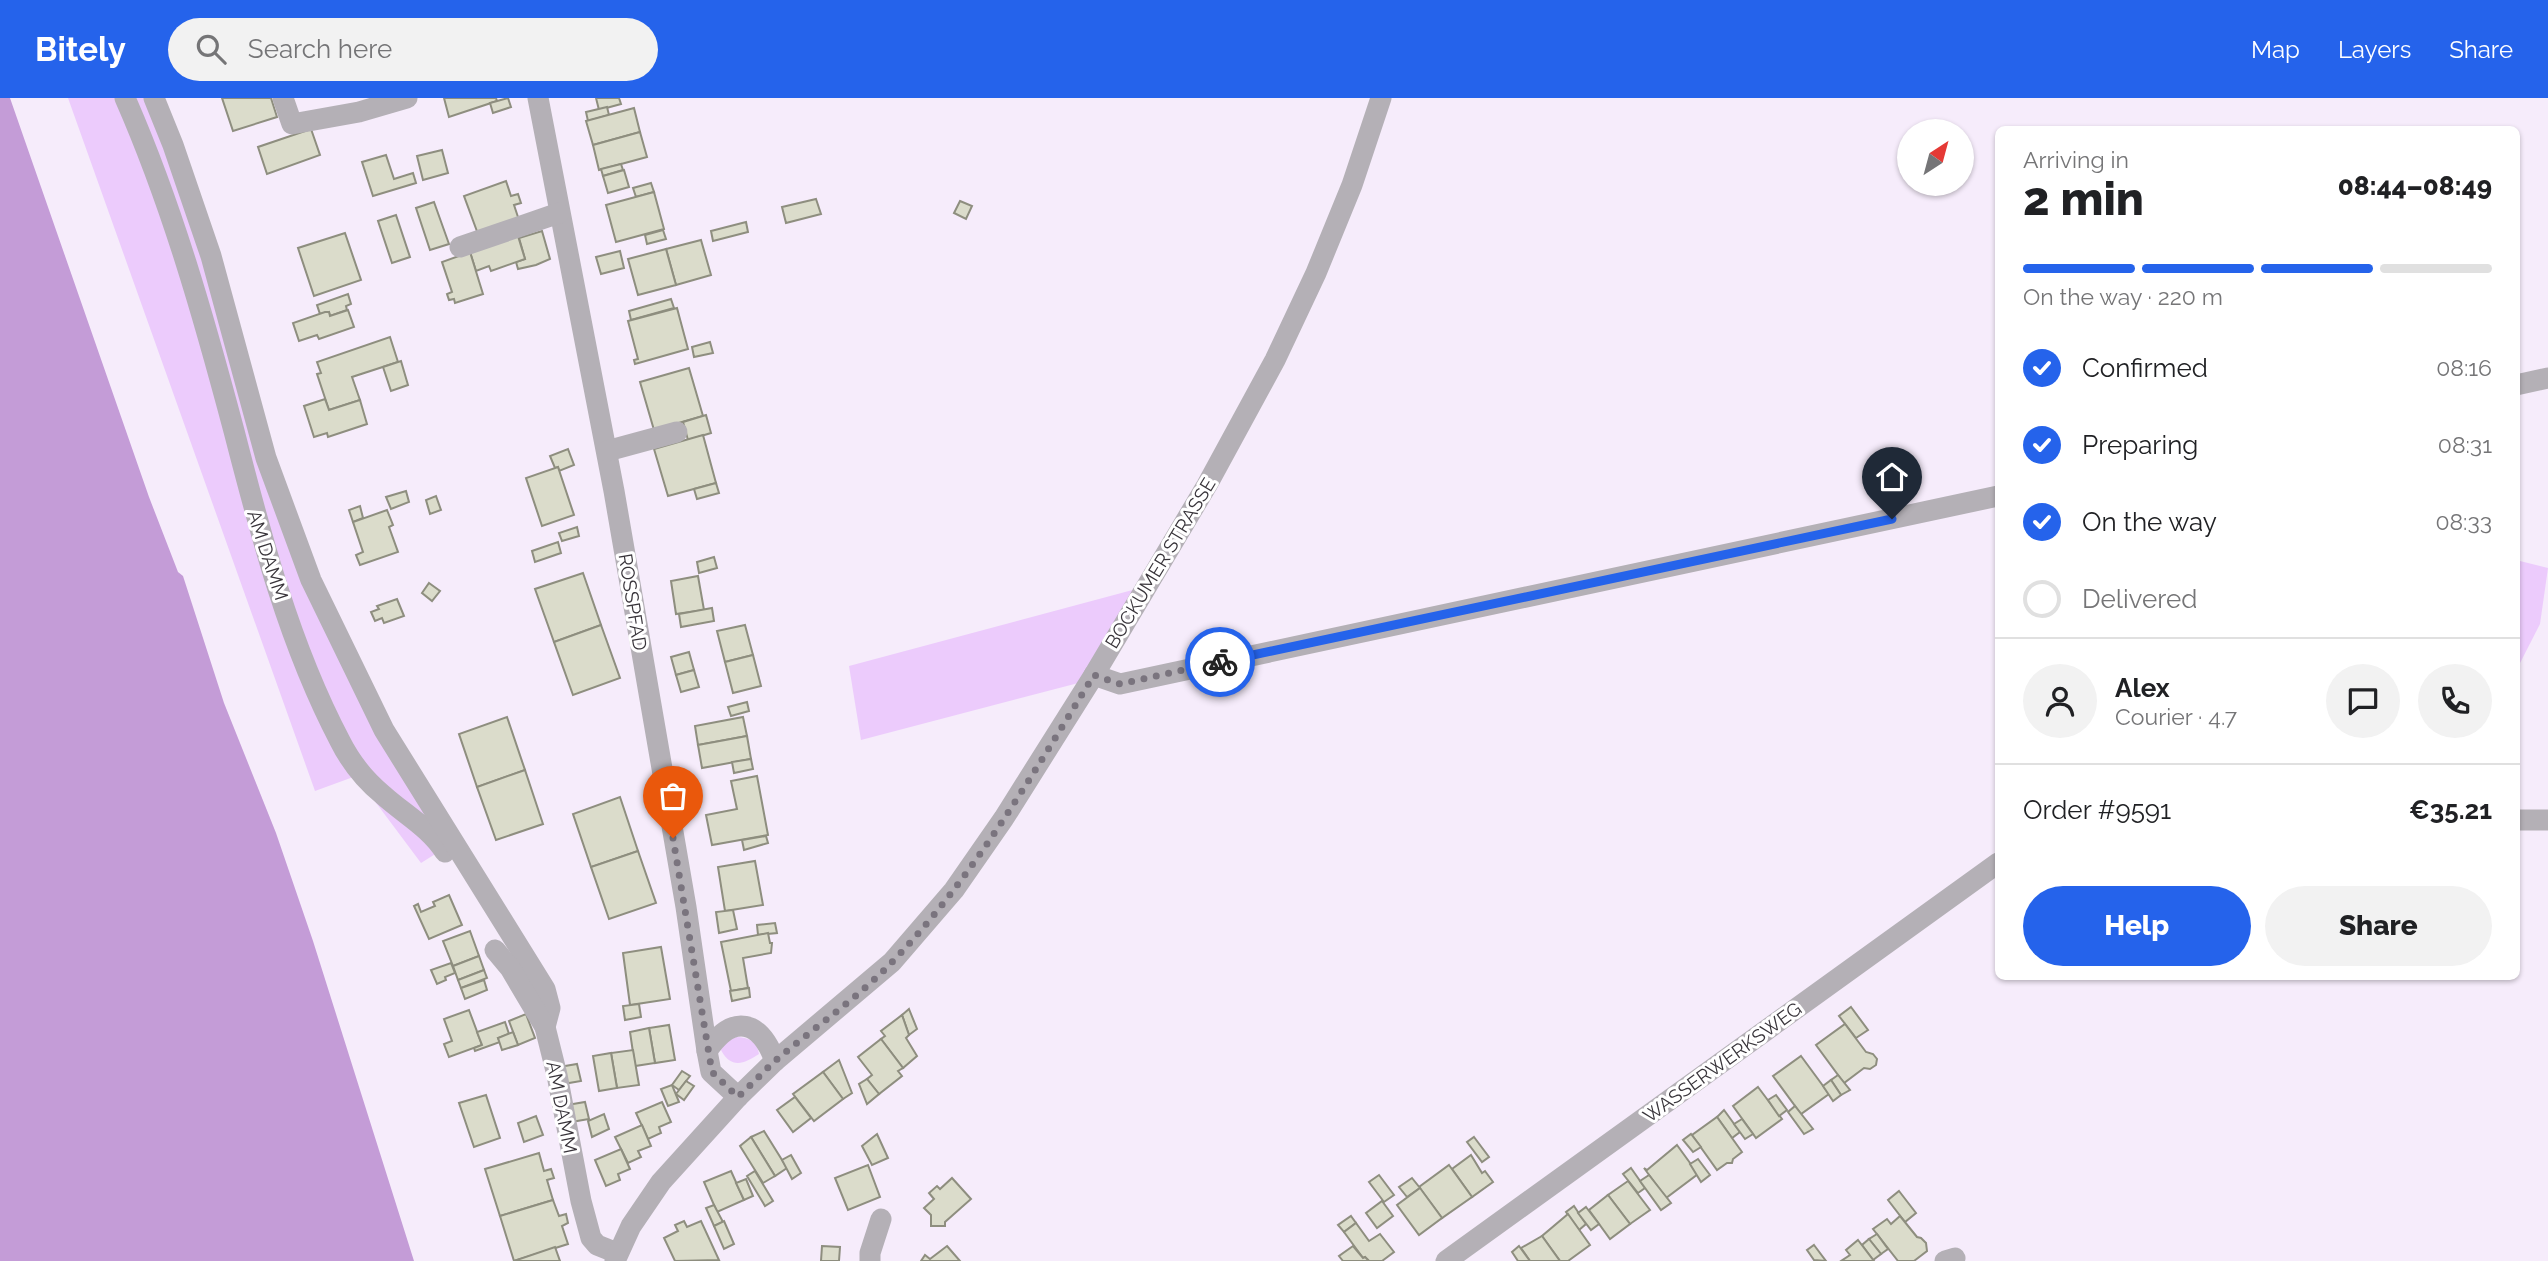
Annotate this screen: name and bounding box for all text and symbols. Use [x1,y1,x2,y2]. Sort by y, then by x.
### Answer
search box [168,18,658,81]
text: Bitely [35,30,126,69]
icon: search [192,30,230,68]
text: Search here [248,34,392,64]
text: Map [2251,35,2300,64]
text: Layers [2338,35,2411,64]
text: Share [2449,35,2513,64]
north arrow [1897,119,1974,196]
map controls [1897,119,1974,196]
text: Arriving in [2023,146,2129,173]
text: 08:44–08:49 [2338,171,2492,201]
text: 2 min [2023,172,2144,226]
text: On the way · 220 m [2023,283,2223,310]
icon: check [2023,349,2061,387]
text: Confirmed [2082,353,2208,383]
text: 08:16 [2436,354,2492,381]
icon: check [2023,426,2061,464]
text: Preparing [2082,430,2198,460]
text: 08:31 [2438,431,2492,458]
pin [1862,447,1922,519]
icon: home [1873,458,1911,496]
street label: BOCKUMER STRASSE [1100,474,1220,652]
icon: check [2023,503,2061,541]
street label: AM DAMM [243,507,293,603]
text: On the way [2082,507,2217,537]
text: 08:33 [2435,508,2492,535]
street label: ROSSPFAD [614,552,652,652]
text: Delivered [2082,584,2197,614]
courier [1185,627,1255,697]
icon: bike [1201,643,1239,681]
button: person [2023,664,2097,738]
button: chat [2326,664,2400,738]
button: phone [2418,664,2492,738]
text: Alex [2115,673,2170,703]
text: Courier · 4.7 [2115,703,2237,730]
pin [643,766,703,838]
icon: bag [654,777,692,815]
text: Order #9591 [2023,795,2171,825]
text: €35.21 [2409,795,2492,825]
button: Help [2023,886,2251,966]
button: Share [2265,886,2492,966]
street label: WASSERWERKSWEG [1639,997,1805,1127]
street label: AM DAMM [542,1059,582,1155]

